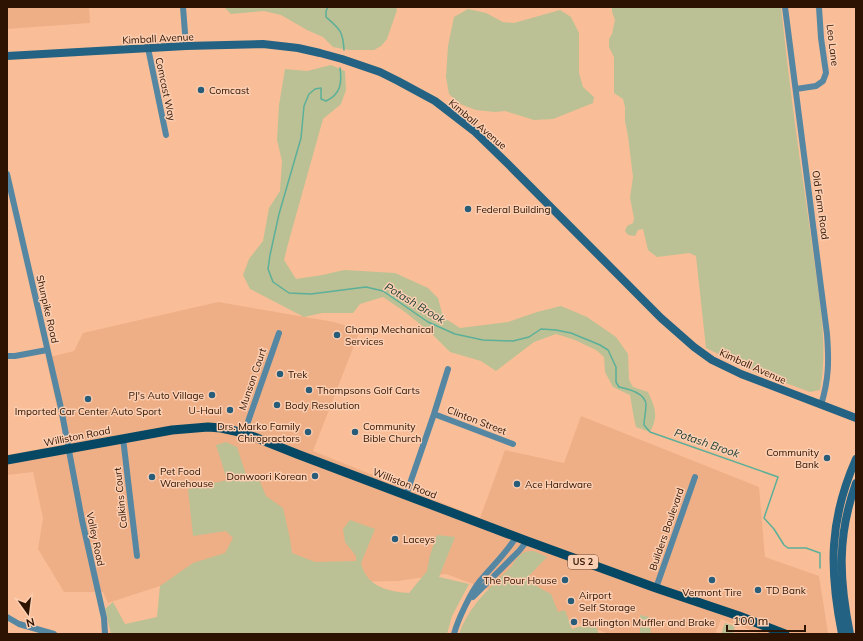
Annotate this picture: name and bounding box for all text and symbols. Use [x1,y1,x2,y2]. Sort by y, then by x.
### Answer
street label: Leo Lane [823,23,842,67]
street label: Kimball Avenue [122,30,194,47]
street label: Comcast Way [152,56,179,123]
place label: Comcast [209,84,250,97]
marker: Comcast [196,85,206,95]
street label: Kimball Avenue [446,96,509,152]
street label: Old Farm Road [809,170,832,240]
place label: Federal Building [476,203,550,216]
marker: Federal Building [463,204,473,214]
street label: Shunpike Road [33,274,62,345]
water label: Potash Brook [382,279,448,327]
place label: Champ Mechanical Services [345,323,433,348]
marker: Champ Mechanical Services [332,330,342,340]
street label: Munson Court [236,346,269,412]
street label: Kimball Avenue [717,346,788,387]
place label: Trek [288,368,308,381]
marker: Trek [275,369,285,379]
place label: Thompsons Golf Carts [317,384,420,397]
marker: Thompsons Golf Carts [304,385,314,395]
place label: PJ's Auto Village [129,389,204,402]
marker: PJ's Auto Village [207,390,217,400]
marker: Imported Car Center Auto Sport [83,394,93,404]
place label: Body Resolution [285,399,360,412]
marker: Body Resolution [272,400,282,410]
street label: Clinton Street [445,403,509,438]
place label: U-Haul [189,404,222,417]
place label: Imported Car Center Auto Sport [15,405,162,418]
marker: U-Haul [225,405,235,415]
place label: Drs. Marko Family Chiropractors [217,420,301,445]
place label: Community Bible Church [363,420,422,445]
street label: Williston Road [43,424,112,449]
water label: Potash Brook [673,425,742,461]
marker: Drs. Marko Family Chiropractors [303,427,313,437]
marker: Community Bible Church [350,427,360,437]
place label: Community Bank [766,446,820,471]
marker: Community Bank [822,453,832,463]
place label: Pet Food Warehouse [160,465,213,490]
street label: Williston Road [371,465,439,502]
street label: Calkins Court [111,466,130,529]
place label: Donwoori Korean [227,470,307,483]
marker: Donwoori Korean [310,471,320,481]
marker: Pet Food Warehouse [147,472,157,482]
place label: Ace Hardware [525,478,592,491]
marker: Ace Hardware [512,479,522,489]
street label: Builders Boulevard [646,486,687,572]
street label: Valley Road [83,511,108,567]
place label: Laceys [403,533,435,546]
marker: Laceys [390,534,400,544]
road number: US 2 [568,555,598,569]
place label: The Pour House [484,574,557,587]
marker: The Pour House [560,575,570,585]
marker: Vermont Tire [707,575,717,585]
place label: TD Bank [766,584,807,597]
marker: TD Bank [753,585,763,595]
place label: Vermont Tire [682,586,742,599]
place label: Airport Self Storage [579,589,635,614]
north arrow [8,593,48,633]
marker: Airport Self Storage [566,596,576,606]
scale bar [727,607,805,633]
text: 100 m [733,613,768,628]
text: N [25,615,36,631]
place label: Burlington Muffler and Brake [582,616,715,629]
marker: Burlington Muffler and Brake [569,617,579,627]

